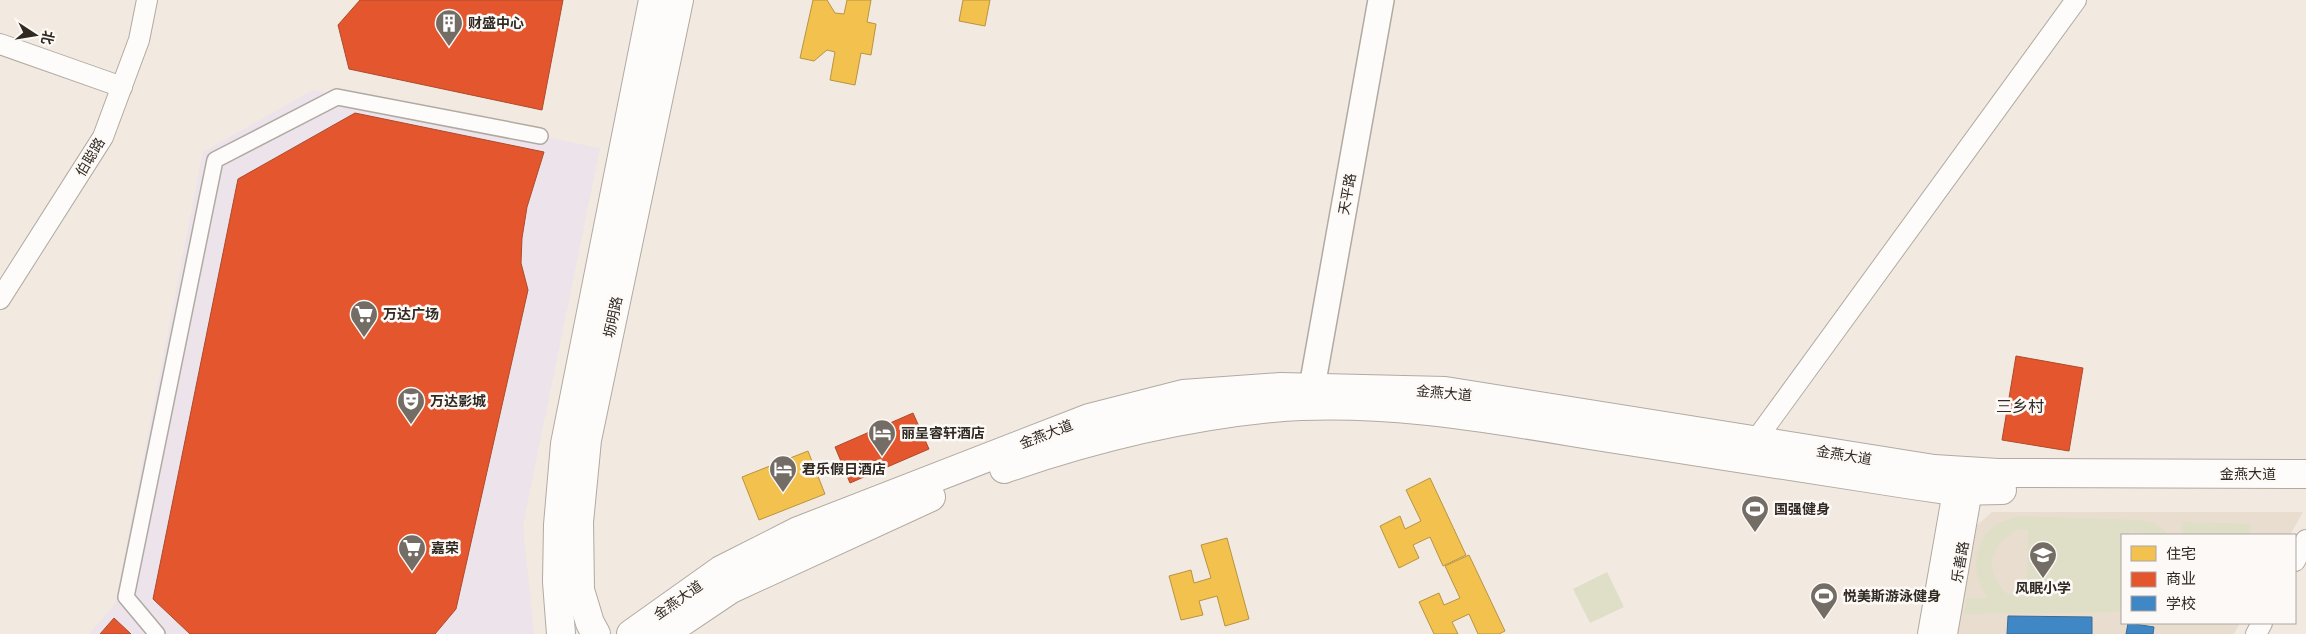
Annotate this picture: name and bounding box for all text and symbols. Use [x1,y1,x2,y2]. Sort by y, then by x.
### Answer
building icon: 财盛中心 [434,8,464,47]
north arrow [10,10,60,60]
place label: 财盛中心 [468,15,524,31]
text: 北 [38,29,57,46]
street label: 伯聪路 [72,135,108,179]
street label: 天平路 [1335,172,1359,216]
street label: 坜明路 [601,295,625,339]
supermarket icon: 万达广场 [349,299,379,338]
place label: 万达广场 [383,306,439,322]
street label: 金燕大道 [1415,383,1473,403]
theatre icon: 万达影城 [396,386,426,425]
place label: 万达影城 [430,393,486,409]
district label: 三乡村 [1996,397,2044,415]
street label: 金燕大道 [1017,416,1075,452]
hotel icon: 丽呈睿轩酒店 [867,418,897,457]
place label: 丽呈睿轩酒店 [901,425,985,441]
street label: 金燕大道 [1815,443,1873,467]
hotel icon: 君乐假日酒店 [768,454,798,493]
place label: 君乐假日酒店 [802,461,886,477]
street label: 金燕大道 [2220,466,2276,482]
sports icon: 国强健身 [1740,494,1770,533]
place label: 国强健身 [1774,501,1830,517]
supermarket icon: 嘉荣 [397,533,427,572]
legend [2121,534,2296,624]
place label: 嘉荣 [431,540,459,556]
street label: 乐善路 [1948,540,1972,584]
school or university icon: 风眠小学 [2028,540,2058,579]
text: 住宅 [2166,545,2196,562]
text: 商业 [2166,570,2196,587]
street label: 金燕大道 [650,577,706,623]
place label: 风眠小学 [2015,580,2071,596]
sports icon: 悦美斯游泳健身 [1809,581,1839,620]
place label: 悦美斯游泳健身 [1843,588,1941,604]
text: 学校 [2166,595,2196,612]

